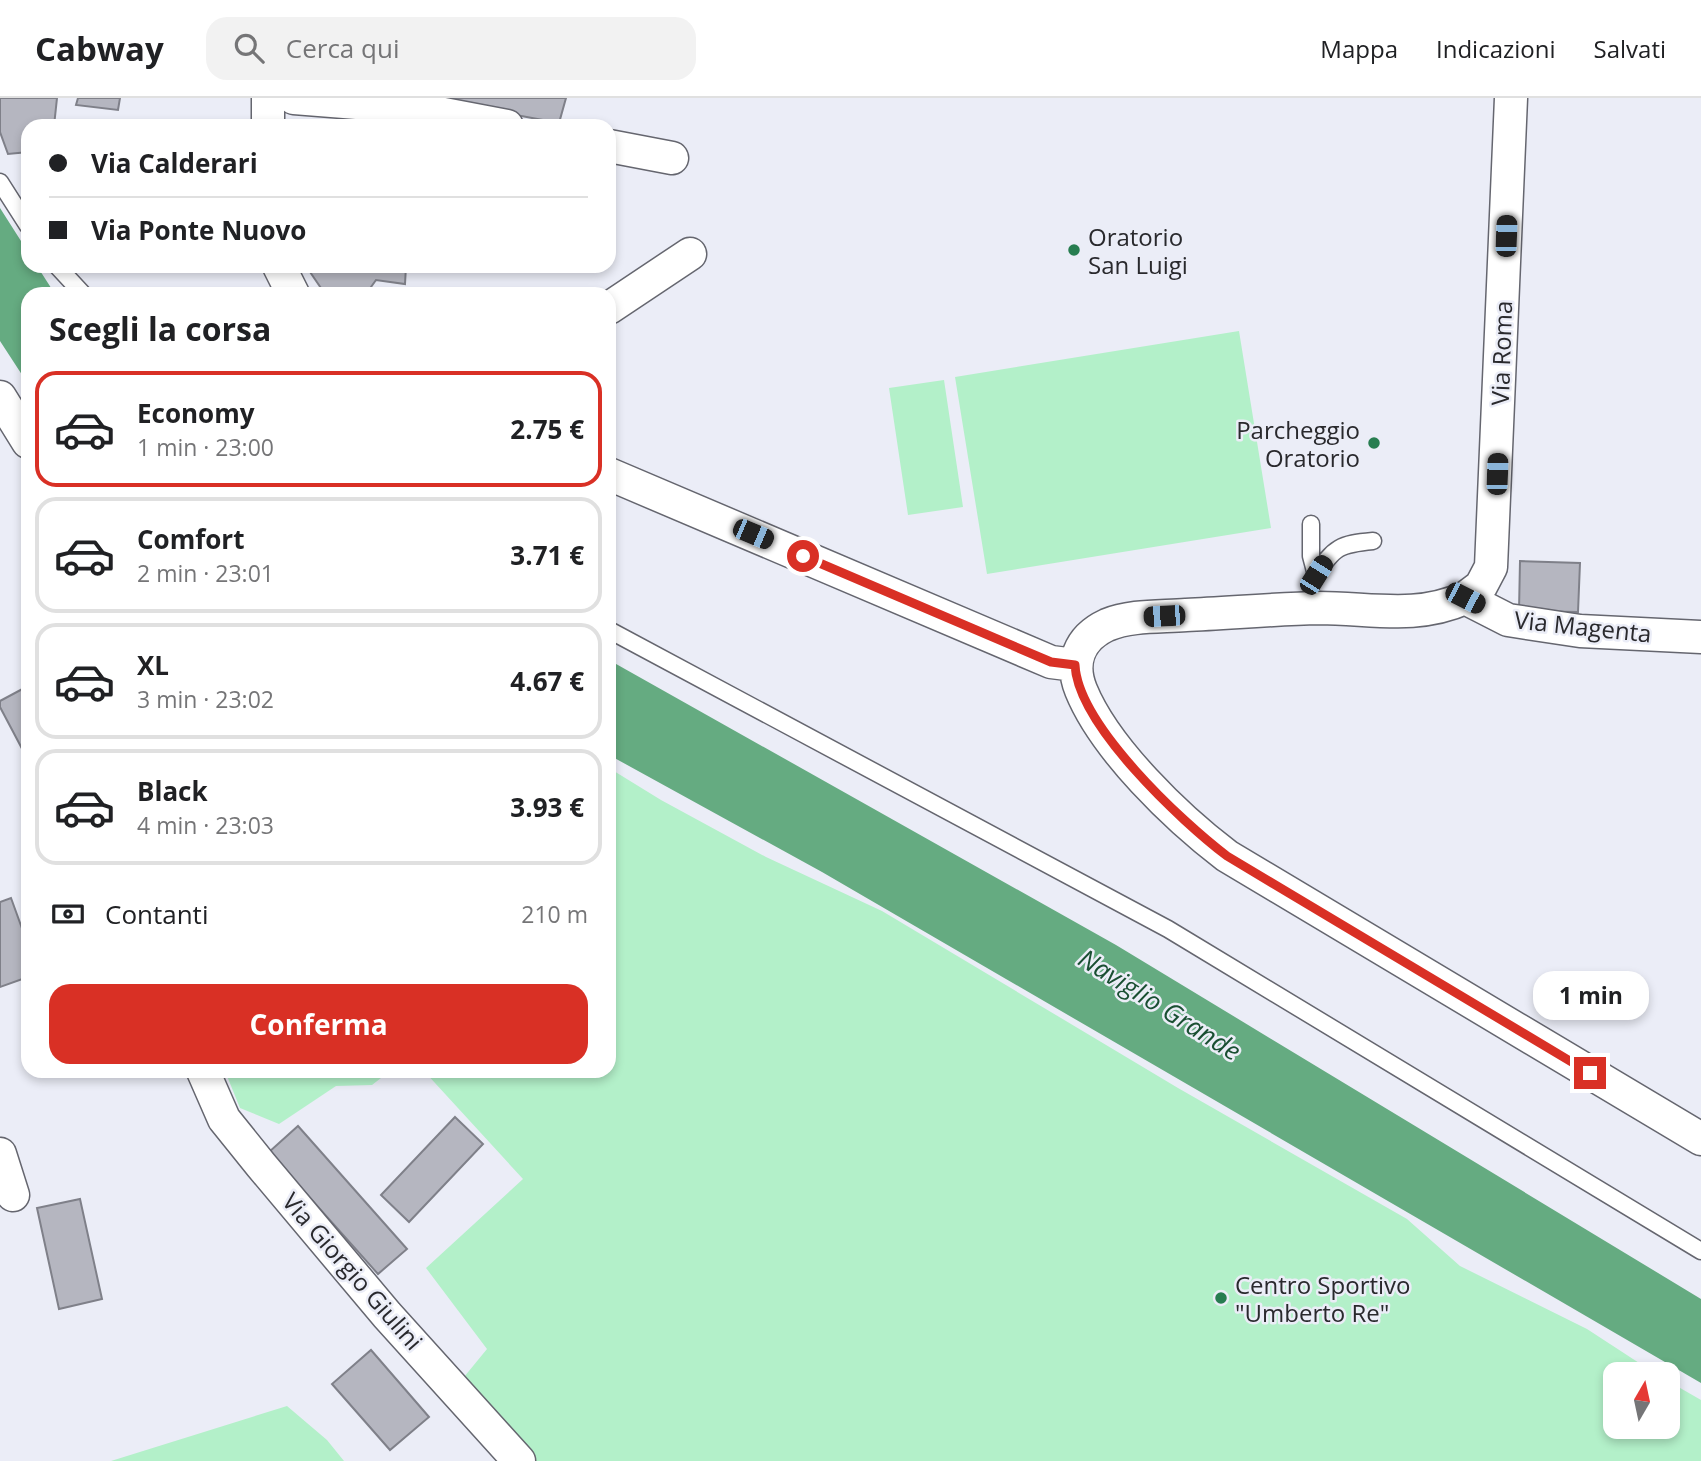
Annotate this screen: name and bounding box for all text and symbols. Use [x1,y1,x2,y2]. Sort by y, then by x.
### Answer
search box [206,17,696,80]
text: Cabway [35,26,164,71]
icon: search [230,29,268,67]
text: Cerca qui [286,30,399,66]
text: Mappa [1320,32,1398,65]
text: Indicazioni [1436,32,1556,65]
text: Salvati [1594,32,1666,65]
text: Via Calderari [91,145,258,181]
text: Via Ponte Nuovo [91,212,306,248]
car [1495,215,1518,257]
place label: Oratorio San Luigi [1088,220,1188,281]
marker: Oratorio San Luigi [1066,242,1082,258]
street label: Via Roma [1483,300,1519,406]
text: Scegli la corsa [49,307,271,350]
text: Economy [137,395,255,431]
icon: car [53,398,116,461]
text: 2.75 € [510,411,584,447]
place label: Parcheggio Oratorio [1236,413,1360,474]
text: 1 min · 23:00 [137,431,274,463]
marker: Parcheggio Oratorio [1366,435,1382,451]
car [1486,453,1509,495]
car [730,516,777,552]
text: Comfort [137,521,244,557]
icon: car [53,524,116,587]
text: 3.71 € [510,537,584,573]
route start [787,540,819,572]
car [1296,552,1337,598]
text: 2 min · 23:01 [137,557,274,589]
car [1442,579,1489,617]
street label: Via Magenta [1513,602,1653,650]
car [1143,604,1186,628]
text: XL [137,647,169,683]
icon: car [53,650,116,713]
text: 4.67 € [510,663,584,699]
text: 3 min · 23:02 [137,683,274,715]
text: Black [137,773,208,809]
icon: car [53,776,116,839]
text: 3.93 € [510,789,584,825]
text: 4 min · 23:03 [137,809,274,841]
icon: cash [49,895,87,933]
text: Contanti [105,896,208,932]
text: 210 m [521,898,588,930]
water label: Naviglio Grande [1072,940,1248,1068]
callout: 1 min [1532,972,1648,1020]
text: 1 min [1559,979,1623,1011]
button: Conferma [49,984,588,1064]
route end [1574,1057,1606,1089]
street label: Via Giorgio Giulini [275,1185,431,1357]
place label: Centro Sportivo "Umberto Re" [1235,1268,1410,1329]
marker: Centro Sportivo "Umberto Re" [1213,1290,1229,1306]
north arrow [1603,1362,1680,1438]
map controls [1603,1362,1680,1439]

